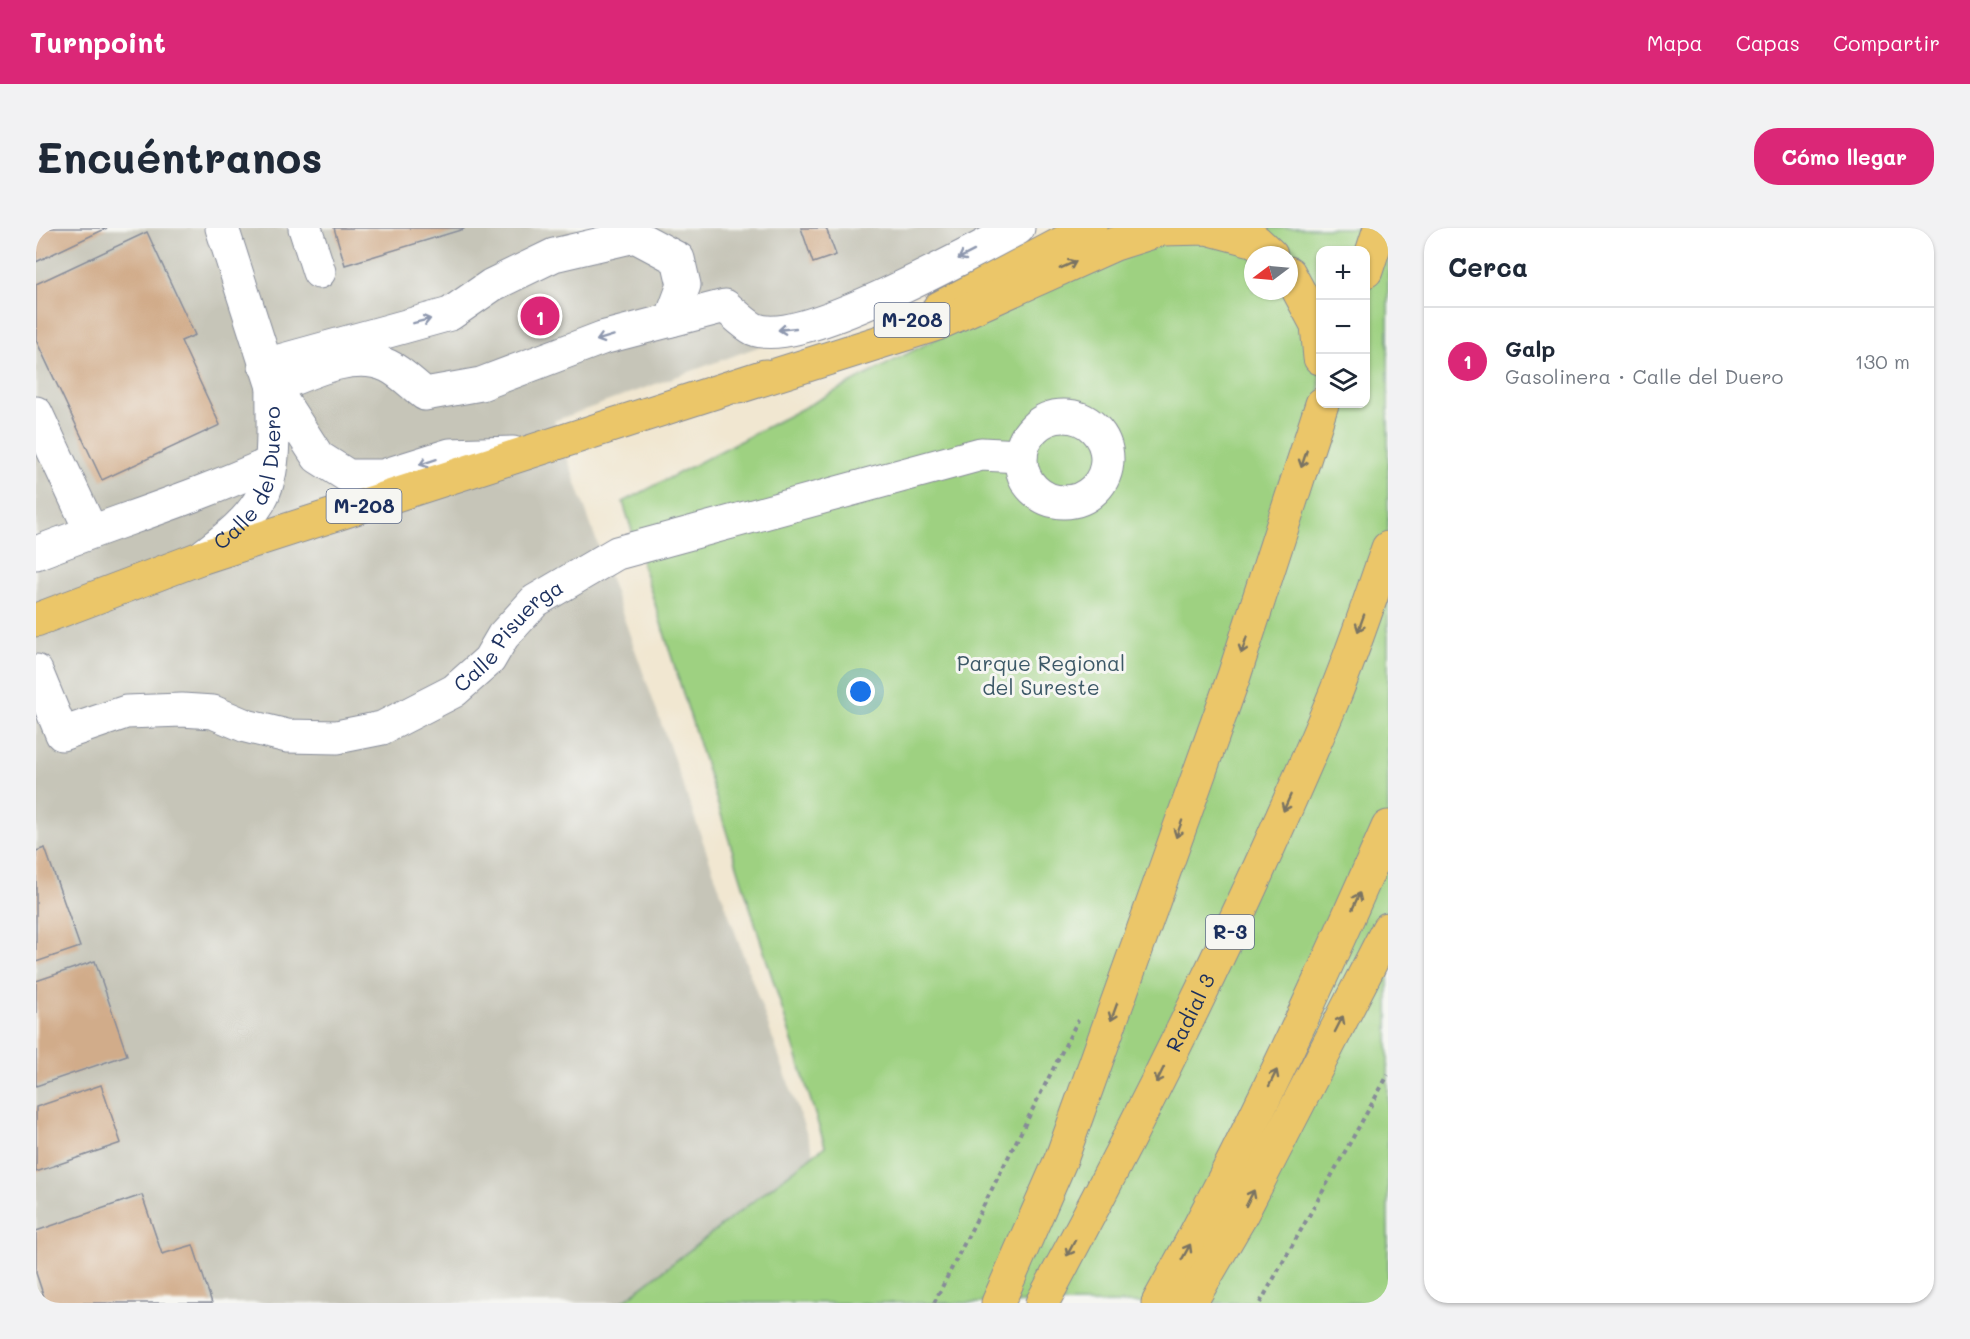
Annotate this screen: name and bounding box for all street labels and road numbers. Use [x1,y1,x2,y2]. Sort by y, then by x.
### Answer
road number: M-208 [874,303,950,337]
street label: Calle del Duero [207,406,285,555]
road number: M-208 [326,489,402,523]
street label: Calle Pisuerga [447,573,567,697]
road number: R-3 [1206,915,1254,949]
street label: Radial 3 [1159,969,1220,1056]

